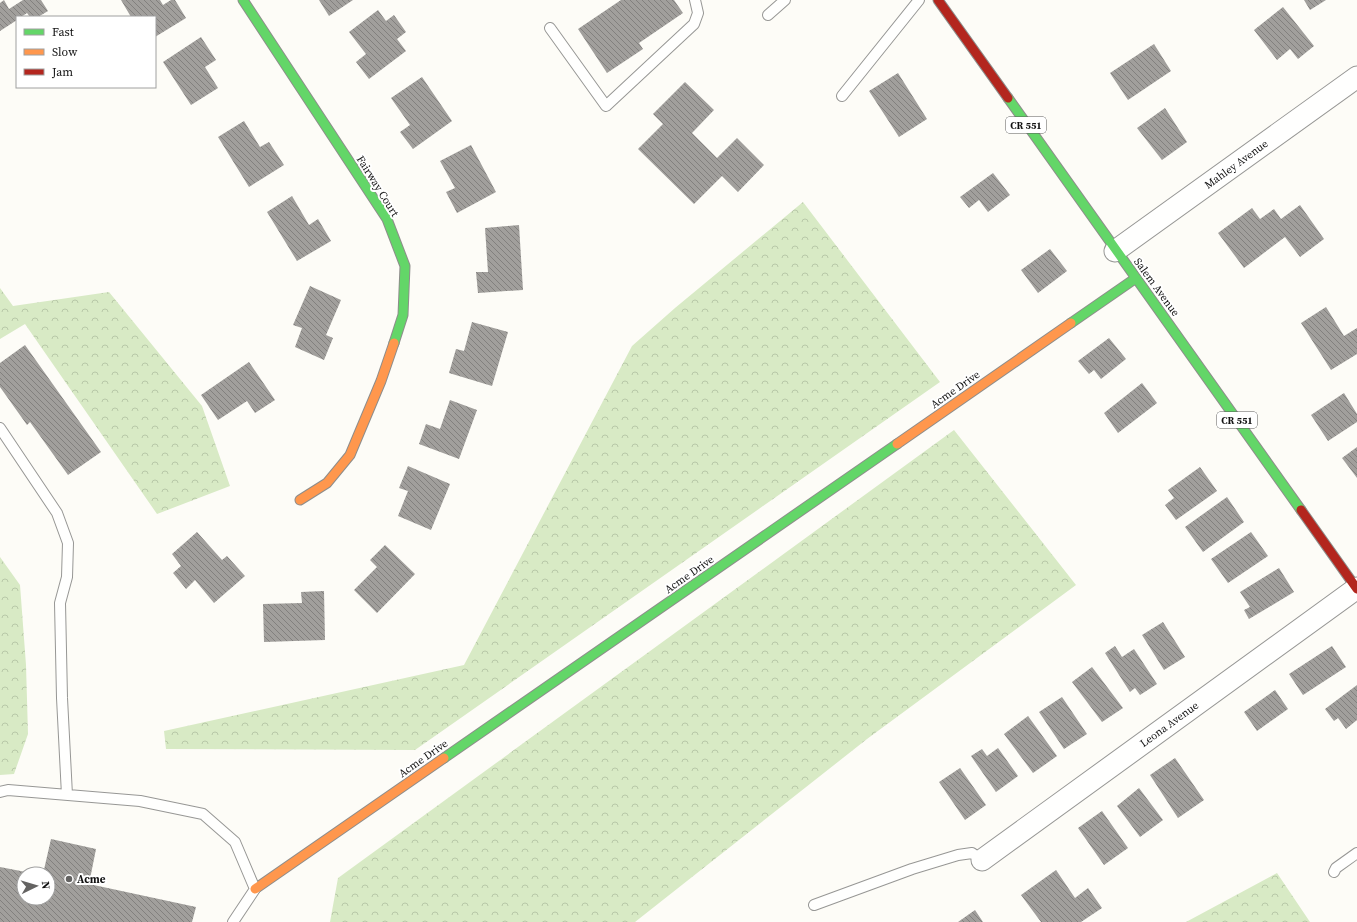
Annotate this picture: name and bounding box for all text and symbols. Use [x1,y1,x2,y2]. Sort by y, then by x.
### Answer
legend [16,16,156,88]
text: Fast [52,24,74,40]
text: Slow [52,44,78,60]
text: Jam [51,64,73,80]
road number: CR 551 [1006,117,1046,133]
street label: Mahley Avenue [1202,136,1271,193]
street label: Fairway Court [353,153,402,220]
street label: Salem Avenue [1130,255,1183,320]
street label: Acme Drive [928,367,983,412]
road number: CR 551 [1217,412,1257,428]
street label: Acme Drive [662,552,717,597]
street label: Leona Avenue [1137,698,1202,751]
street label: Acme Drive [396,736,451,781]
north arrow [16,866,56,906]
place label: Acme [77,872,106,887]
marker: Acme [64,874,74,884]
text: N [38,881,53,890]

